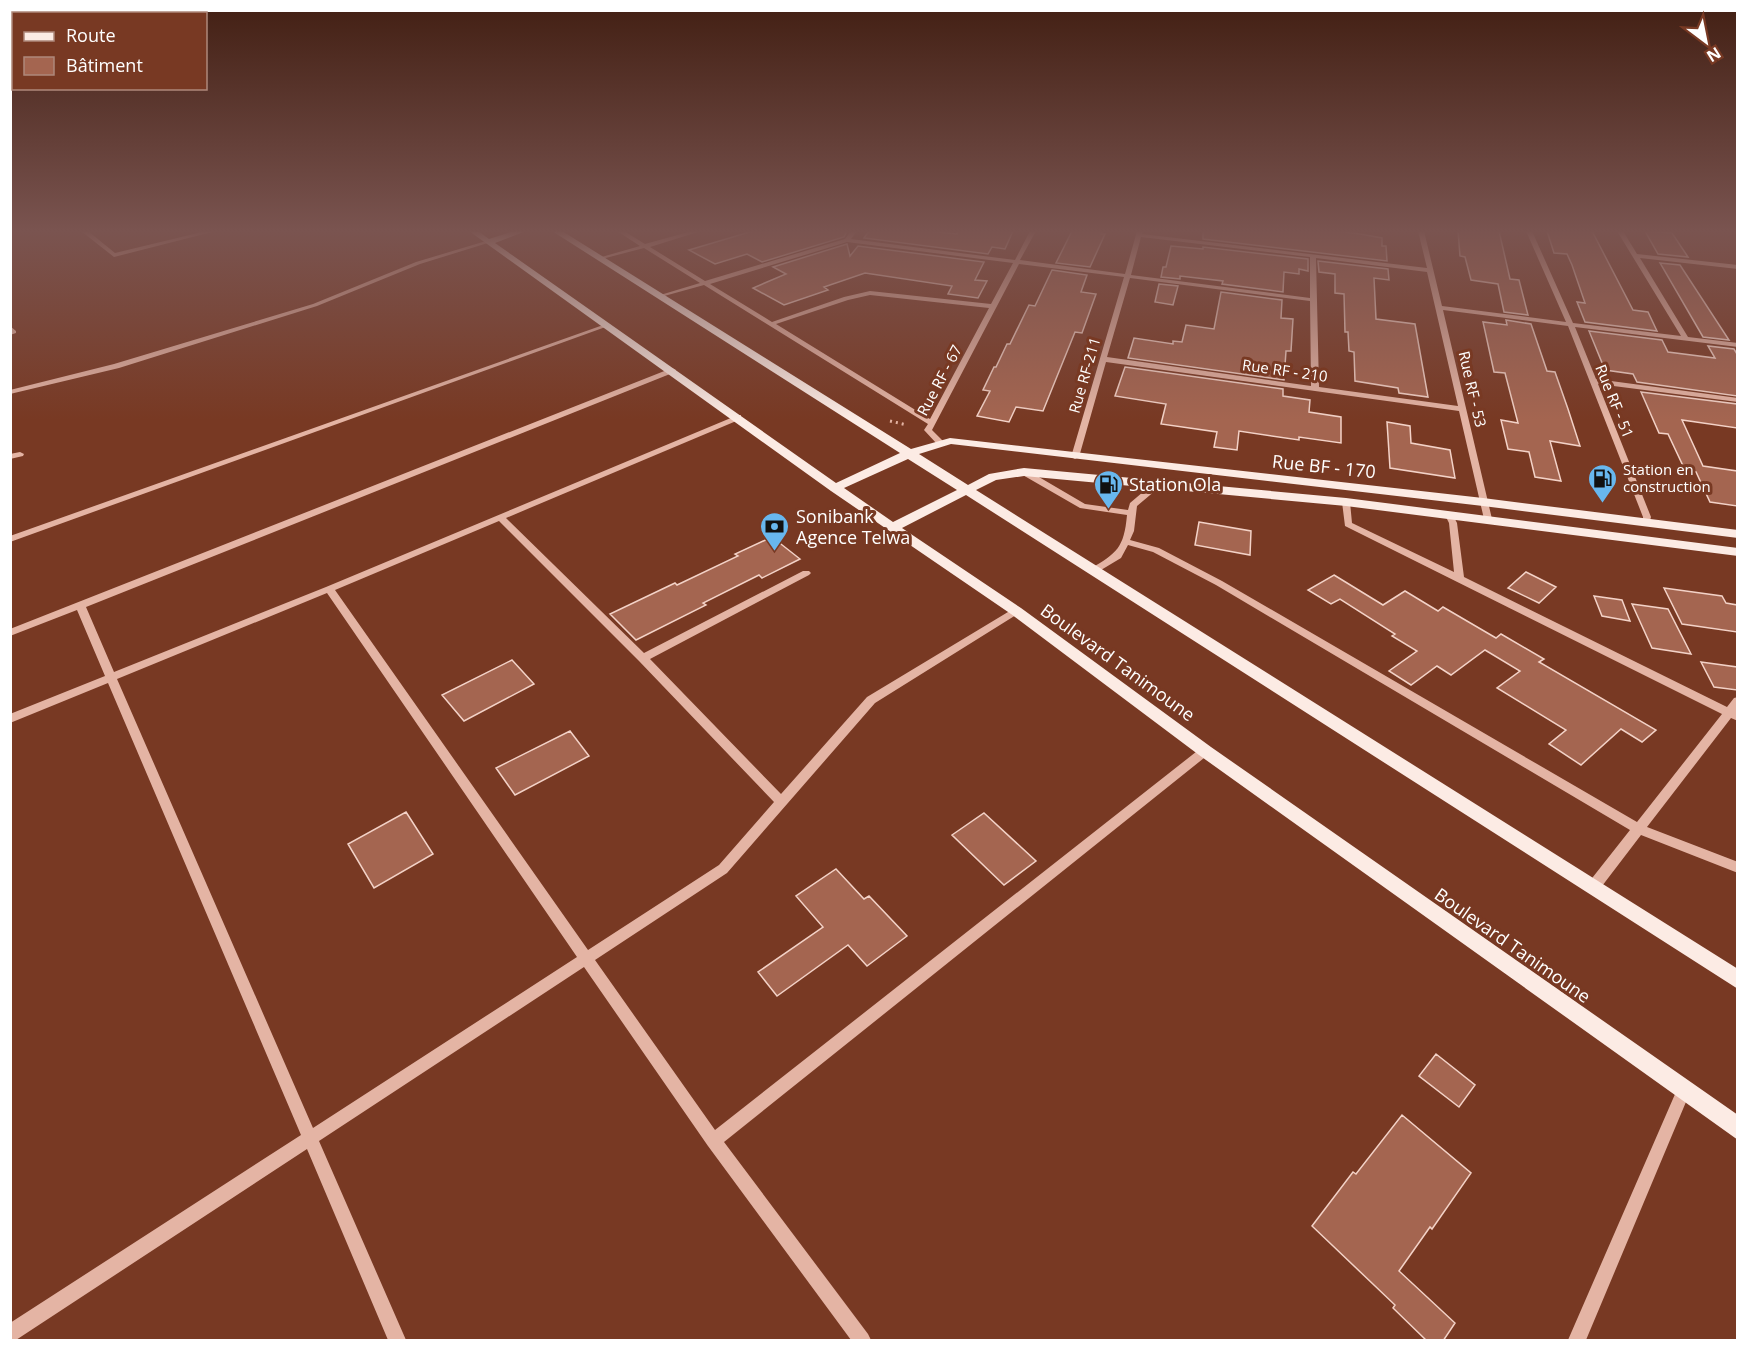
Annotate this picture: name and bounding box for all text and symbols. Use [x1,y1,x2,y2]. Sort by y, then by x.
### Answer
legend [12,12,207,90]
north arrow [1676,12,1736,72]
text: Route [66,23,116,47]
text: N [1703,42,1725,67]
text: Bâtiment [66,53,143,77]
street label: Rue RF-211 [1064,335,1104,415]
street label: Rue RF - 67 [912,341,966,419]
street label: Rue RF - 53 [1455,349,1491,429]
street label: Rue RF - 210 [1241,354,1329,386]
street label: Rue RF - 51 [1591,361,1639,441]
street label: Rue BF - 170 [1271,449,1377,483]
place label: Station en construction [1623,459,1711,496]
fuel station icon: Station en construction [1586,462,1618,504]
fuel station icon: Station Ola [1092,468,1124,510]
place label: Station Ola [1129,472,1221,496]
place label: Sonibank Agence Telwa [796,504,910,549]
bank icon: Sonibank Agence Telwa [759,510,791,552]
street label: Boulevard Tanimoune [1036,598,1200,726]
street label: Boulevard Tanimoune [1430,882,1596,1008]

